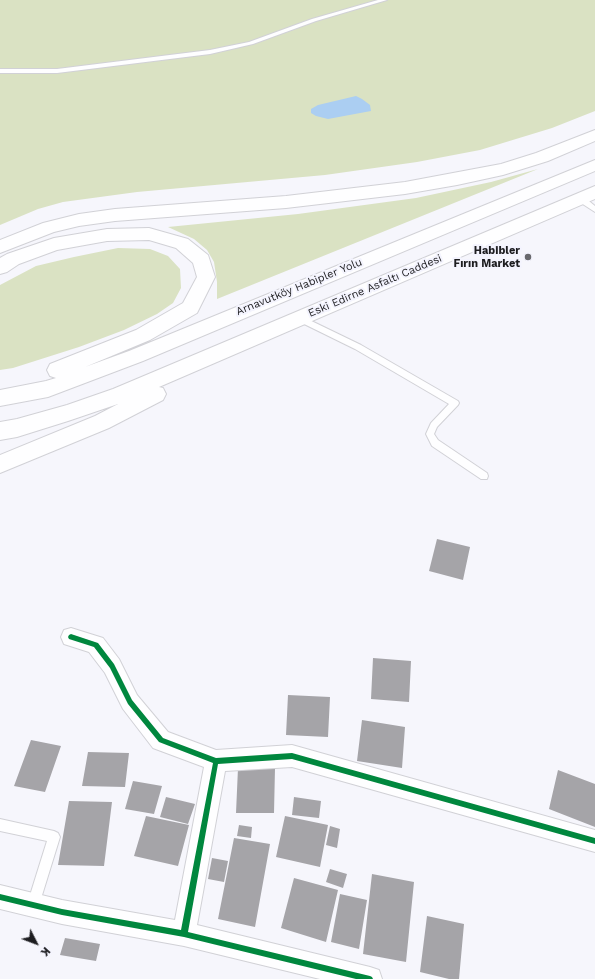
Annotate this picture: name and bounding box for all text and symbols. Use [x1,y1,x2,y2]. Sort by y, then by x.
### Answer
place label: Habibler Fırın Market [454,244,520,270]
street label: Eski Edirne Asfaltı Caddesi [306,252,444,320]
marker: Habibler Fırın Market [523,252,533,262]
street label: Arnavutköy Habipler Yolu [234,256,364,318]
north arrow [16,923,56,963]
text: K [38,944,53,959]

